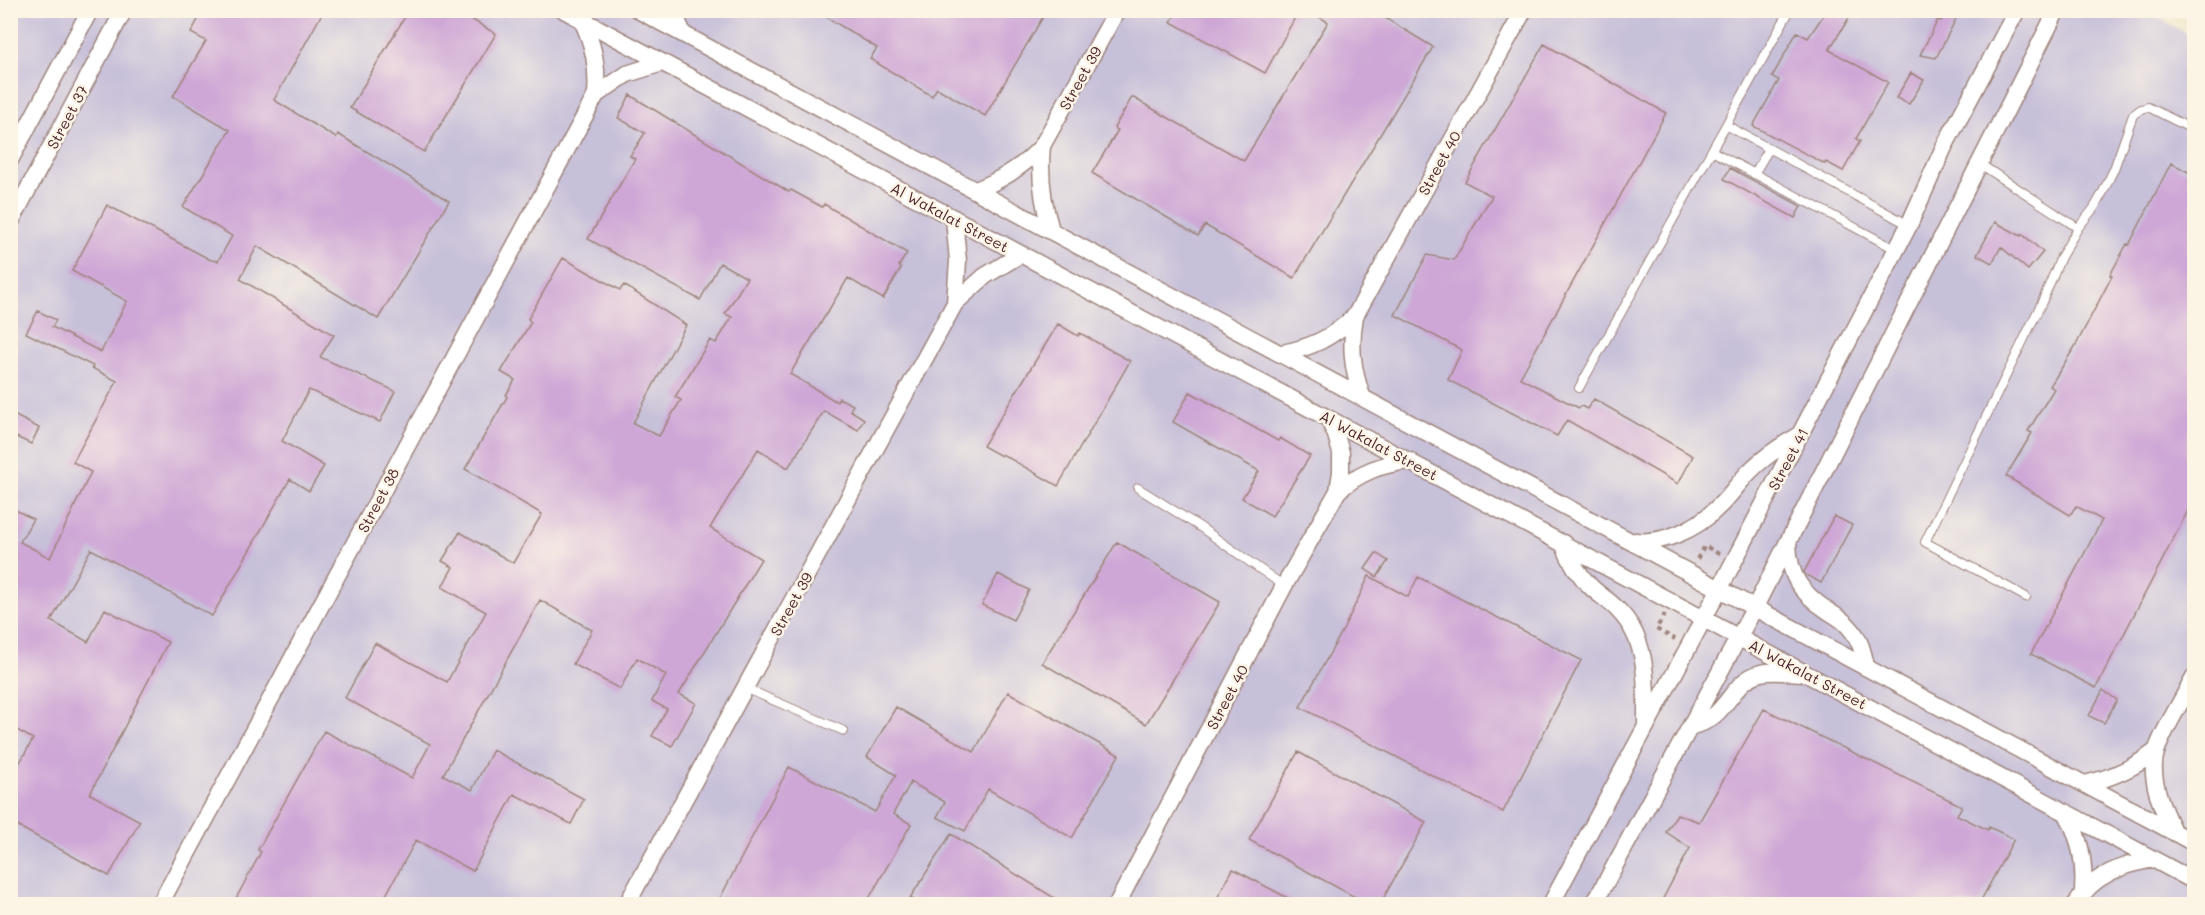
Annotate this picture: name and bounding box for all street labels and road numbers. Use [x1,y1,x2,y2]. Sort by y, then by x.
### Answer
street label: Street 39 [1054,42,1106,114]
street label: Street 37 [42,82,92,152]
street label: Street 40 [1413,127,1465,199]
street label: Al Wakalat Street [887,177,1013,257]
street label: Al Wakalat Street [1316,405,1442,485]
street label: Street 41 [1763,424,1813,494]
street label: Street 38 [353,464,403,536]
street label: Street 39 [765,568,817,640]
street label: Al Wakalat Street [1745,634,1871,714]
street label: Street 40 [1202,661,1252,733]

